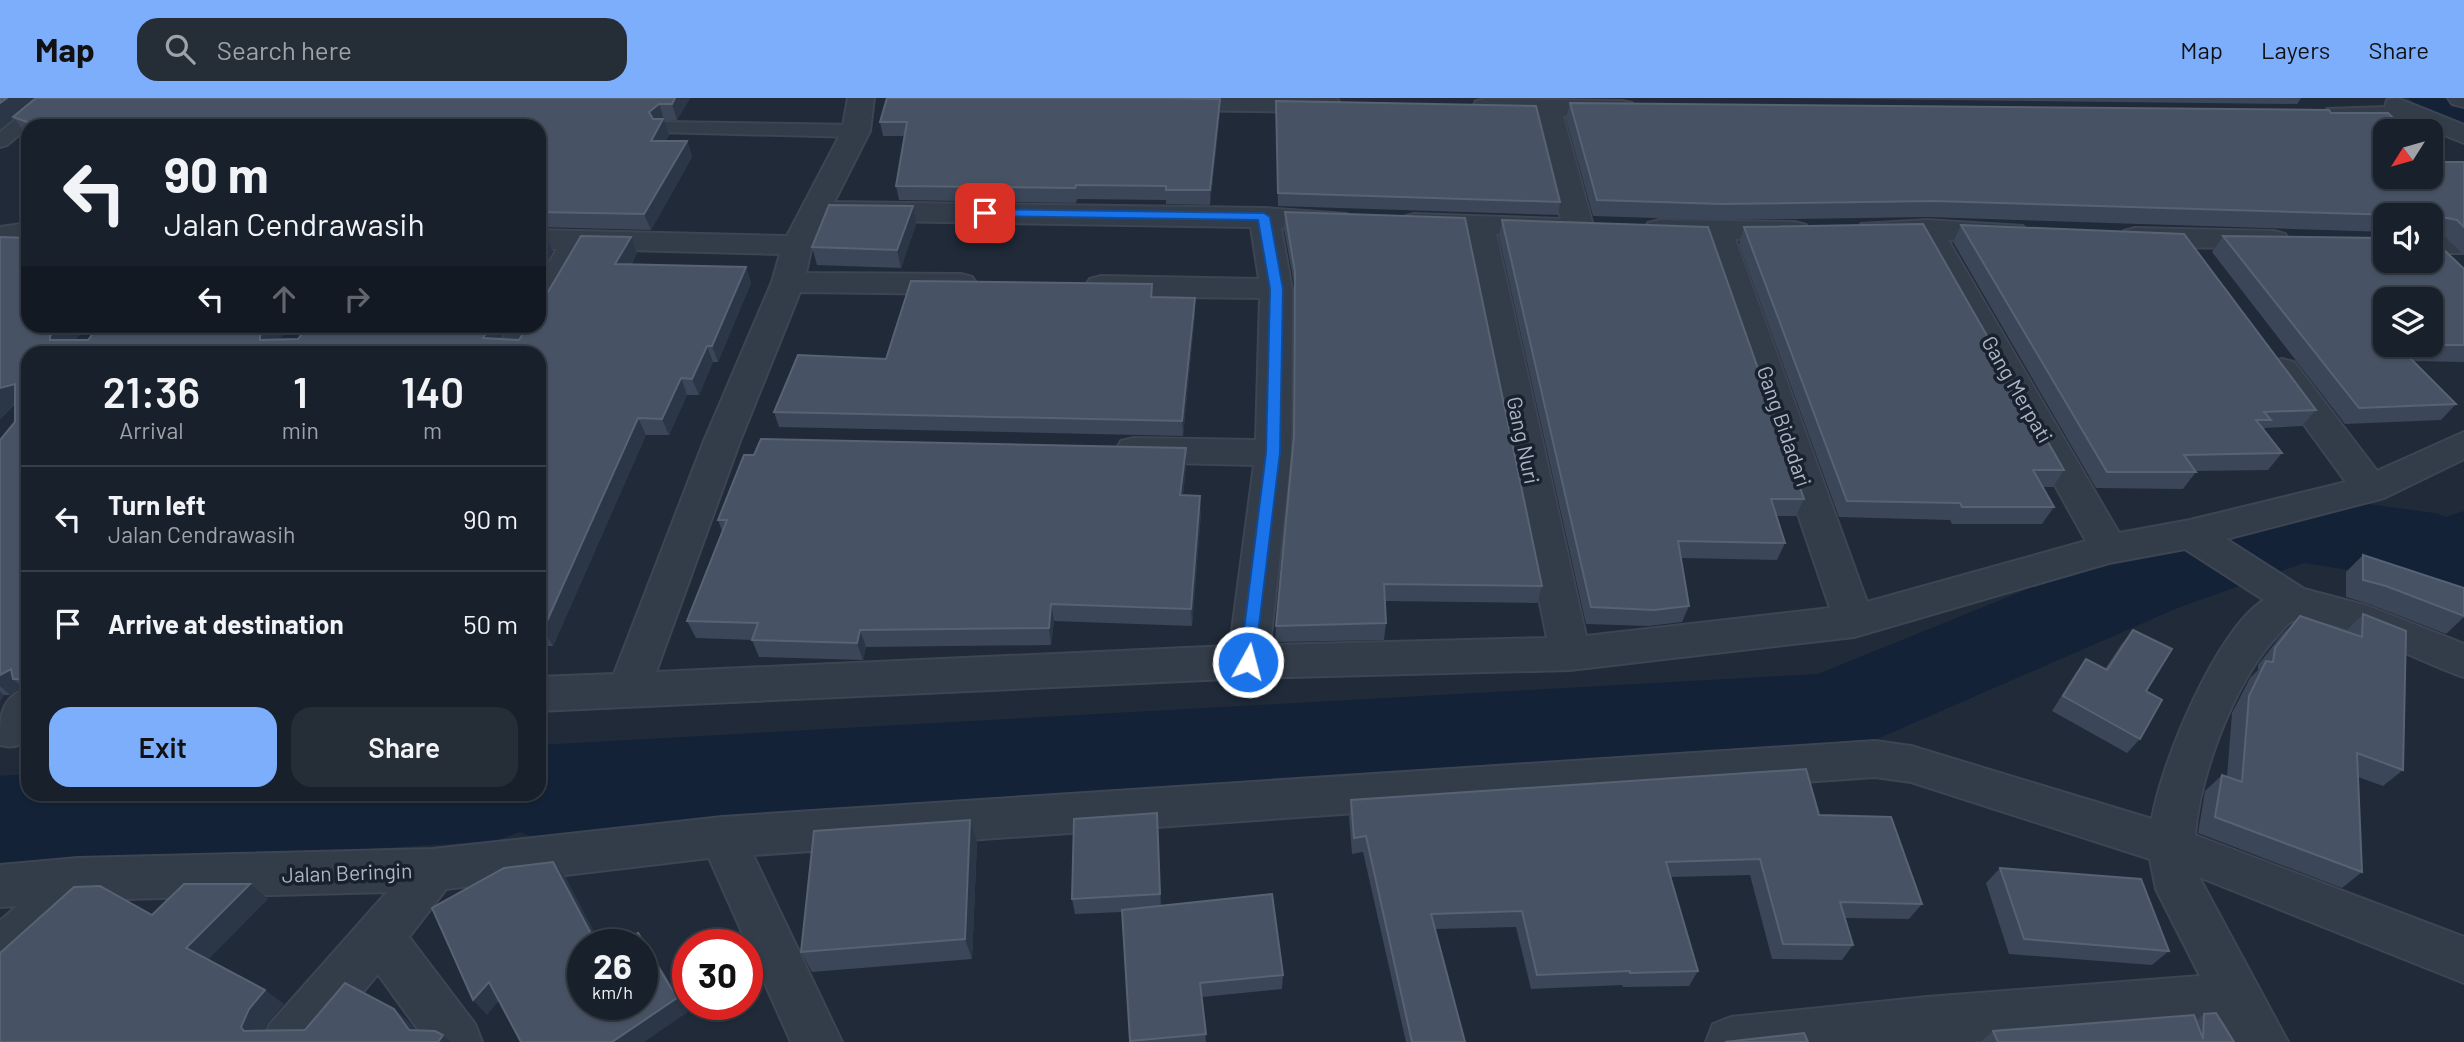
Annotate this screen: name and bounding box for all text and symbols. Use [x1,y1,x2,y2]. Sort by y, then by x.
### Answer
search box [137,18,627,81]
text: Map [35,29,95,69]
icon: search [161,30,199,68]
text: Search here [217,34,352,65]
text: Map [2180,35,2223,64]
text: Layers [2261,35,2330,64]
text: Share [2368,35,2429,64]
north arrow [2373,119,2443,189]
map controls [2373,119,2443,357]
text: 90 m [164,144,269,203]
icon: left [49,147,140,238]
pin [955,183,1015,243]
icon: arrive [966,194,1004,232]
button: sound [2373,203,2443,273]
text: Jalan Cendrawasih [164,204,425,242]
icon: left [192,280,230,318]
icon: ahead [265,280,303,318]
icon: right [338,280,376,318]
button: layers [2373,287,2443,357]
street label: Gang Merpati [1977,331,2059,447]
street label: Gang Bidadari [1753,362,1817,490]
text: 21:36 [103,366,200,416]
text: 1 [293,366,308,416]
text: 140 [401,366,464,416]
street label: Gang Nuri [1503,394,1545,486]
text: Arrival [119,416,184,444]
text: min [282,416,319,444]
text: m [423,416,442,444]
text: Turn left [108,489,206,520]
icon: left [49,500,87,538]
text: 90 m [463,503,518,534]
text: Jalan Cendrawasih [108,520,295,548]
icon: arrive [49,605,87,643]
text: Arrive at destination [108,608,344,639]
text: 50 m [463,608,518,639]
position arrow [1211,625,1285,699]
button: Exit [49,707,277,787]
button: Share [291,707,518,787]
street label: Jalan Beringin [281,857,413,887]
speed limit sign: 30 [672,929,763,1020]
text: 26 [593,944,632,986]
text: km/h [592,981,633,1003]

